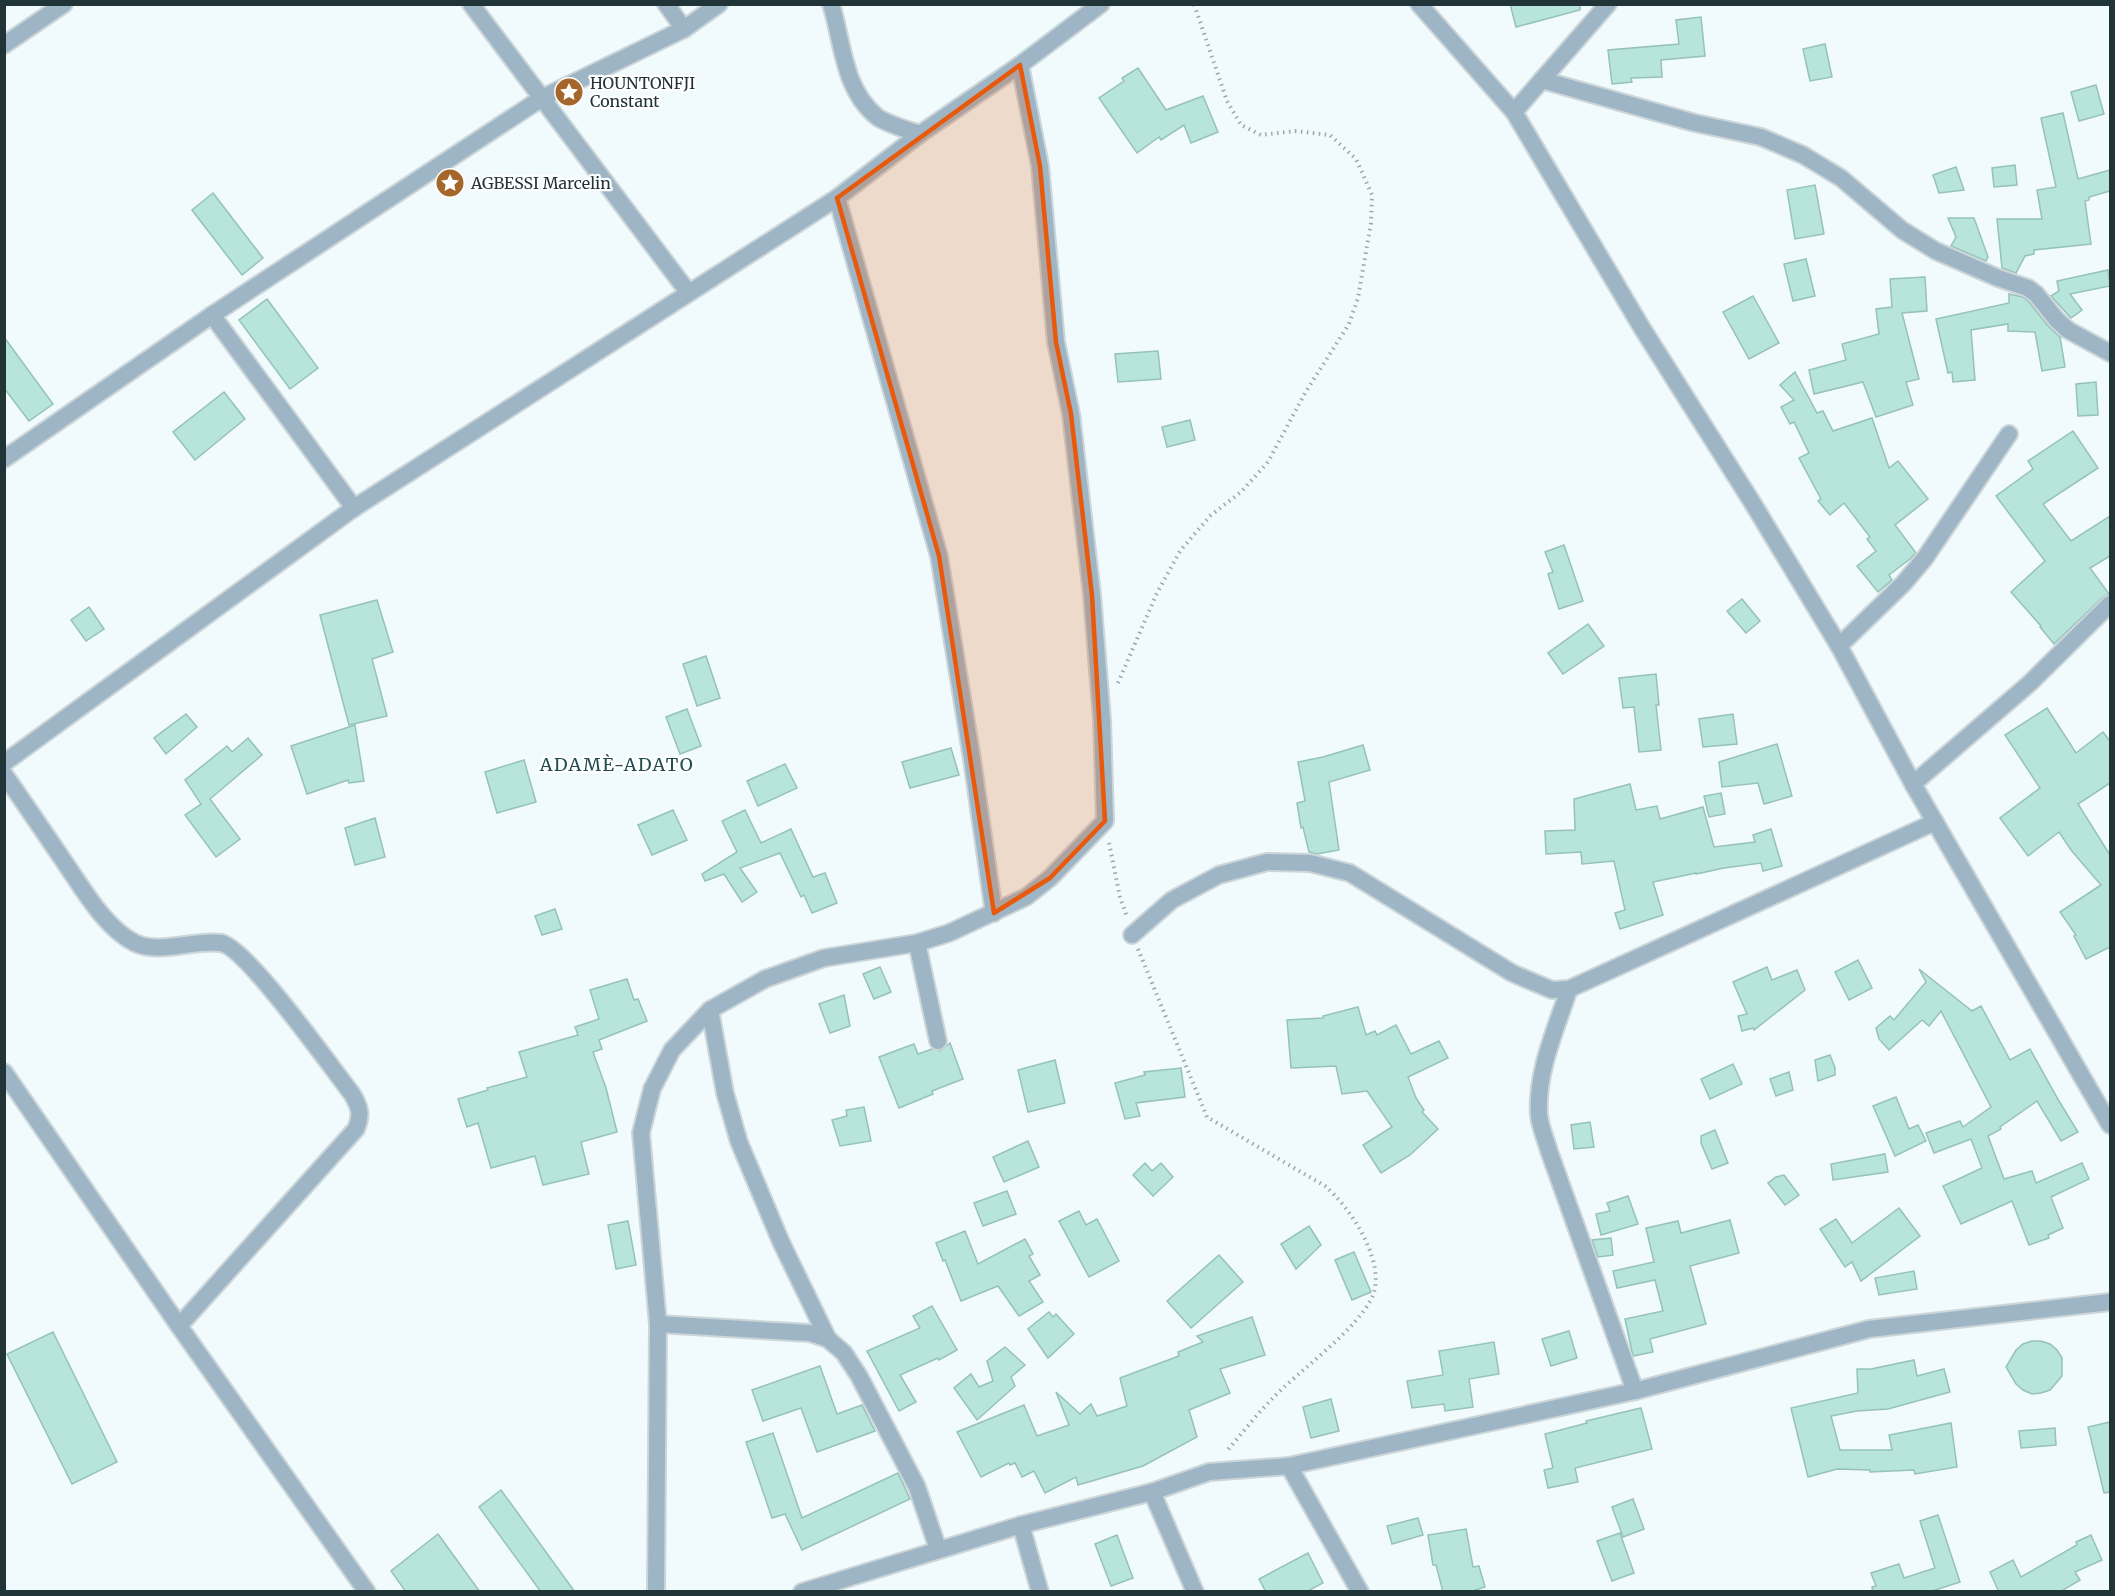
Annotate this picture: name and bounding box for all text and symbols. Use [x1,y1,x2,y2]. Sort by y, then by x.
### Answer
place label: HOUNTONFJI Constant [590,73,695,111]
place icon: HOUNTONFJI Constant [553,76,585,108]
place icon: AGBESSI Marcelin [434,167,466,199]
place label: AGBESSI Marcelin [470,173,611,193]
district label: ADAMÈ-ADATO [539,753,694,776]

